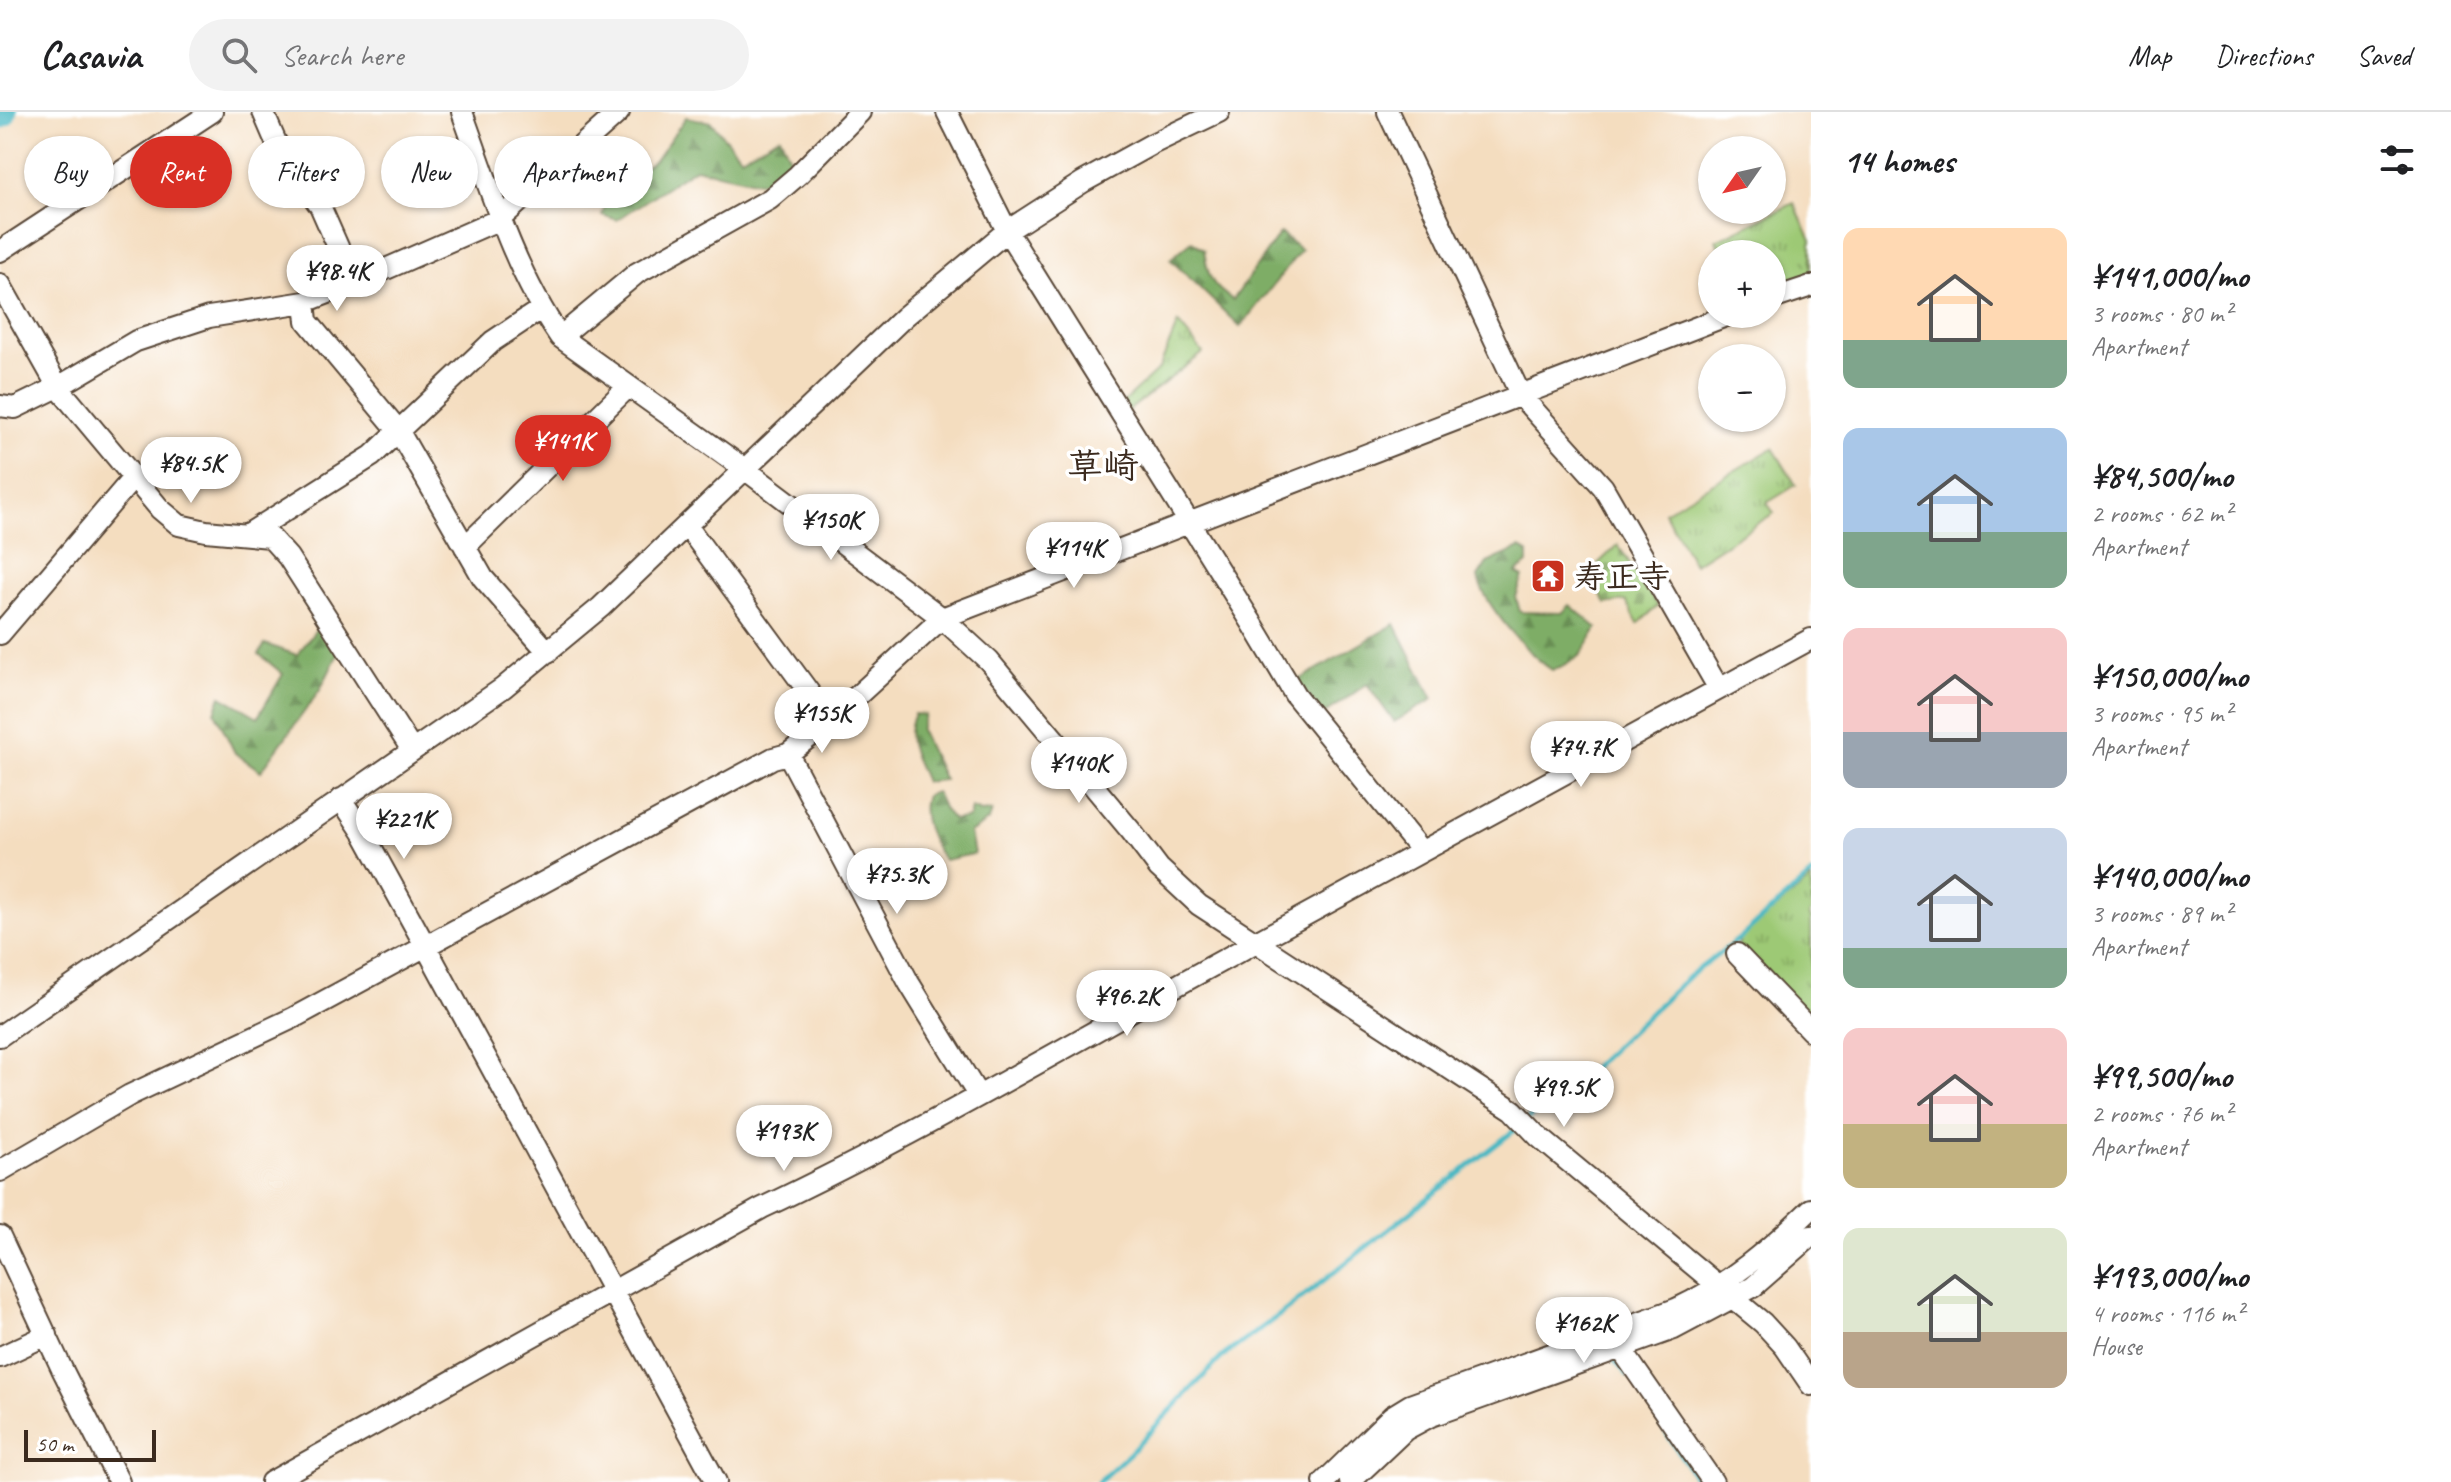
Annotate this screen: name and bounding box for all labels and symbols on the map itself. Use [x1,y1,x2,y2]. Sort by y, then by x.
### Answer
north arrow [1698,136,1786,224]
pin: ¥98.4K [272,245,402,313]
pin: ¥141K [507,415,619,483]
pin: ¥84.5K [126,437,256,505]
district label: 草崎 [1067,443,1139,489]
pin: ¥150K [775,494,887,562]
pin: ¥114K [1018,522,1130,590]
place label: 寿正寺 [1574,556,1670,597]
temple icon: 寿正寺 [1529,557,1567,595]
pin: ¥155K [766,687,878,755]
pin: ¥74.7K [1516,721,1646,789]
pin: ¥140K [1023,737,1135,805]
pin: ¥221K [348,793,460,861]
pin: ¥75.3K [832,848,962,916]
pin: ¥96.2K [1062,970,1192,1038]
pin: ¥99.5K [1499,1061,1629,1129]
pin: ¥193K [728,1105,840,1173]
pin: ¥162K [1528,1297,1640,1365]
scale bar [24,1426,156,1462]

